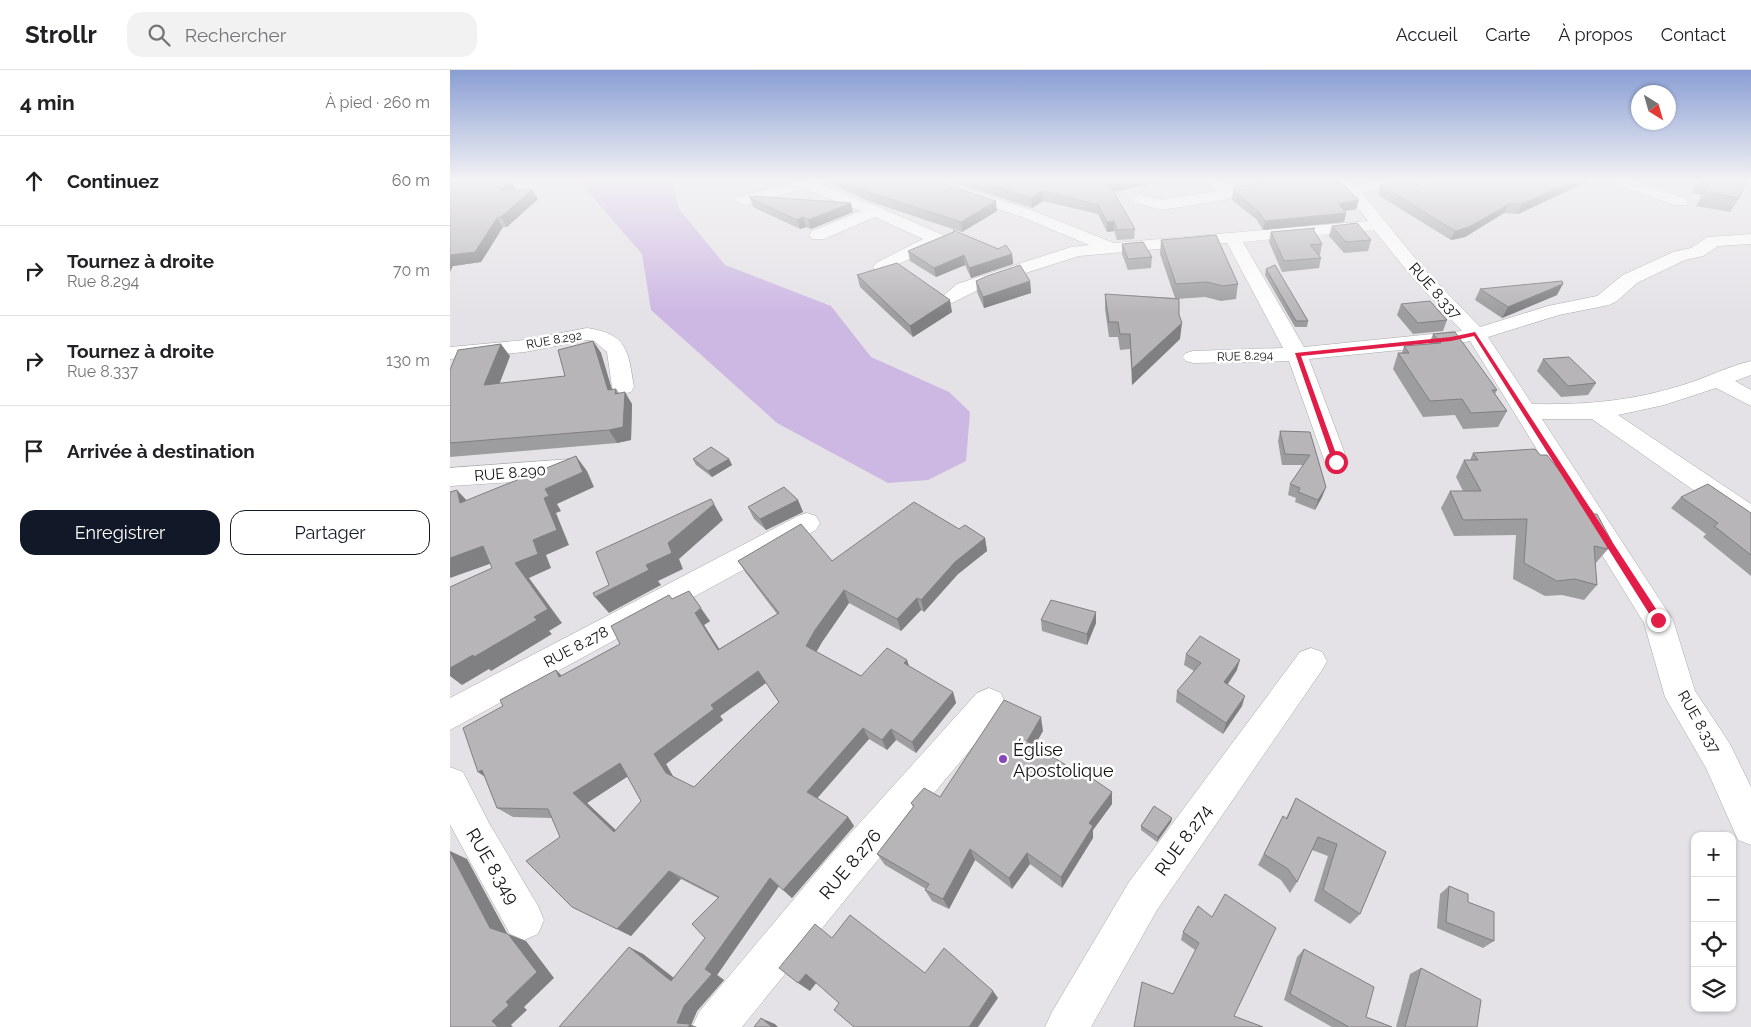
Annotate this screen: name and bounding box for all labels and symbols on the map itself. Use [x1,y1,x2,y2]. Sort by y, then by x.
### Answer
north arrow [1631,85,1676,130]
street label: RUE 8.337 [1405,259,1465,323]
street label: RUE 8.292 [525,328,583,352]
street label: RUE 8.294 [1217,348,1274,364]
route start [1325,451,1348,474]
street label: RUE 8.290 [474,461,546,485]
route end [1647,609,1670,632]
street label: RUE 8.278 [541,622,611,672]
street label: RUE 8.337 [1674,687,1724,757]
place label: Église Apostolique [1013,738,1114,781]
marker: Église Apostolique [997,753,1009,765]
street label: RUE 8.274 [1150,800,1216,880]
street label: RUE 8.349 [462,824,524,908]
street label: RUE 8.276 [815,825,885,903]

